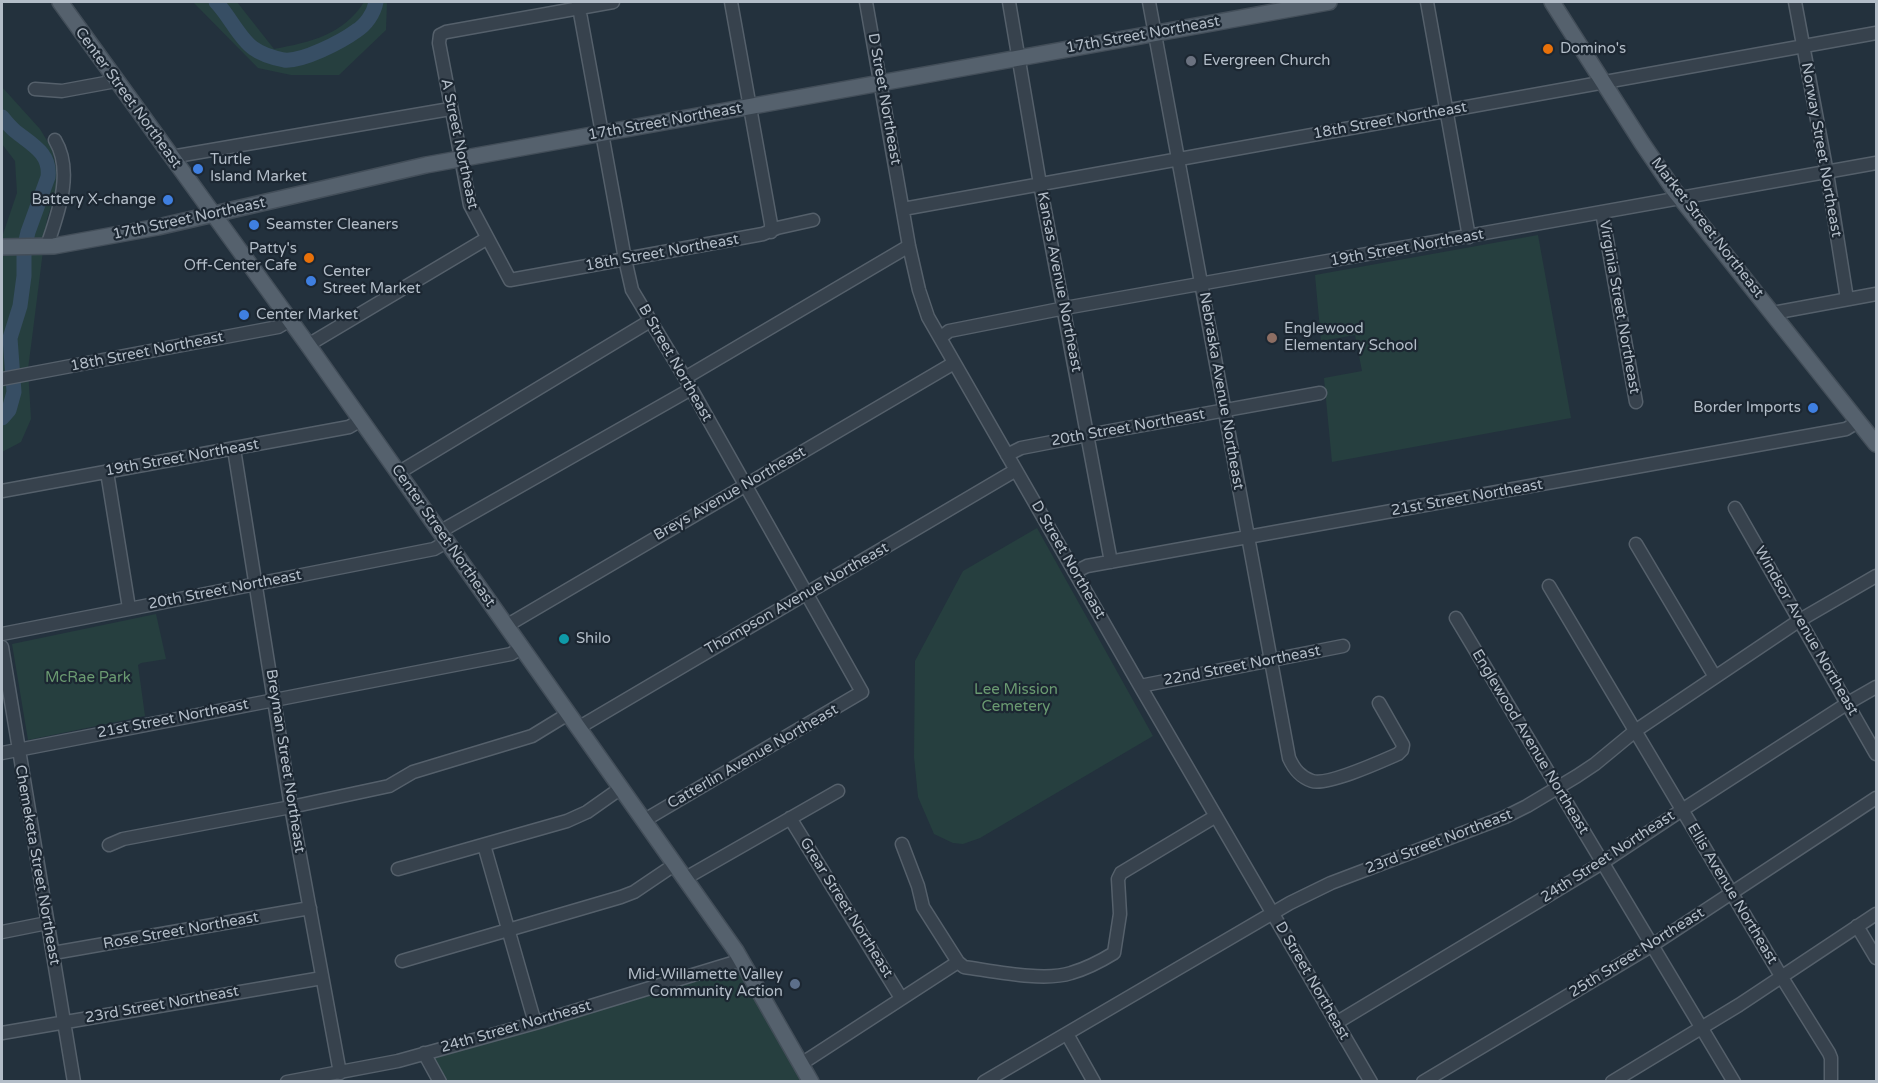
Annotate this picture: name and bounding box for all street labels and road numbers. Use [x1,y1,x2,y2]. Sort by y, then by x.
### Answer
street label: 17th Street Northeast [1065,13,1221,57]
street label: Center Street Northeast [71,24,185,172]
street label: D Street Northeast [864,32,904,166]
street label: Norway Street Northeast [1797,61,1845,239]
street label: A Street Northeast [436,77,482,211]
street label: 18th Street Northeast [1312,99,1468,143]
street label: 17th Street Northeast [587,100,743,144]
street label: Market Street Northeast [1647,154,1767,302]
street label: Kansas Avenue Northeast [1033,190,1085,374]
street label: 17th Street Northeast [111,194,267,244]
street label: Virginia Street Northeast [1595,219,1643,395]
street label: 19th Street Northeast [1329,226,1485,270]
street label: 18th Street Northeast [584,231,740,275]
street label: Nebraska Avenue Northeast [1195,291,1247,491]
street label: B Street Northeast [634,301,716,425]
street label: 18th Street Northeast [69,328,225,376]
street label: 20th Street Northeast [1050,406,1206,450]
street label: 19th Street Northeast [104,436,260,480]
street label: Breys Avenue Northeast [651,443,809,545]
street label: Center Street Northeast [387,461,499,611]
street label: 21st Street Northeast [1390,476,1544,520]
street label: D Street Northeast [1027,498,1109,622]
street label: Thompson Avenue Northeast [702,539,892,659]
street label: Windsor Avenue Northeast [1750,543,1862,719]
street label: 20th Street Northeast [147,566,303,614]
street label: 22nd Street Northeast [1162,642,1322,690]
street label: Englewood Avenue Northeast [1468,646,1592,838]
street label: Breyman Street Northeast [262,668,308,854]
street label: 21st Street Northeast [96,695,250,743]
street label: Catterlin Avenue Northeast [665,701,841,813]
street label: Chemeketa Street Northeast [11,763,63,967]
street label: 23rd Street Northeast [1363,806,1515,878]
street label: 24th Street Northeast [1538,807,1678,907]
street label: Ellis Avenue Northeast [1683,820,1781,968]
street label: Grear Street Northeast [796,835,896,981]
street label: 25th Street Northeast [1566,904,1708,1002]
street label: Rose Street Northeast [102,908,260,954]
street label: D Street Northeast [1271,919,1353,1043]
street label: 23rd Street Northeast [84,983,240,1027]
street label: 24th Street Northeast [439,997,593,1057]

